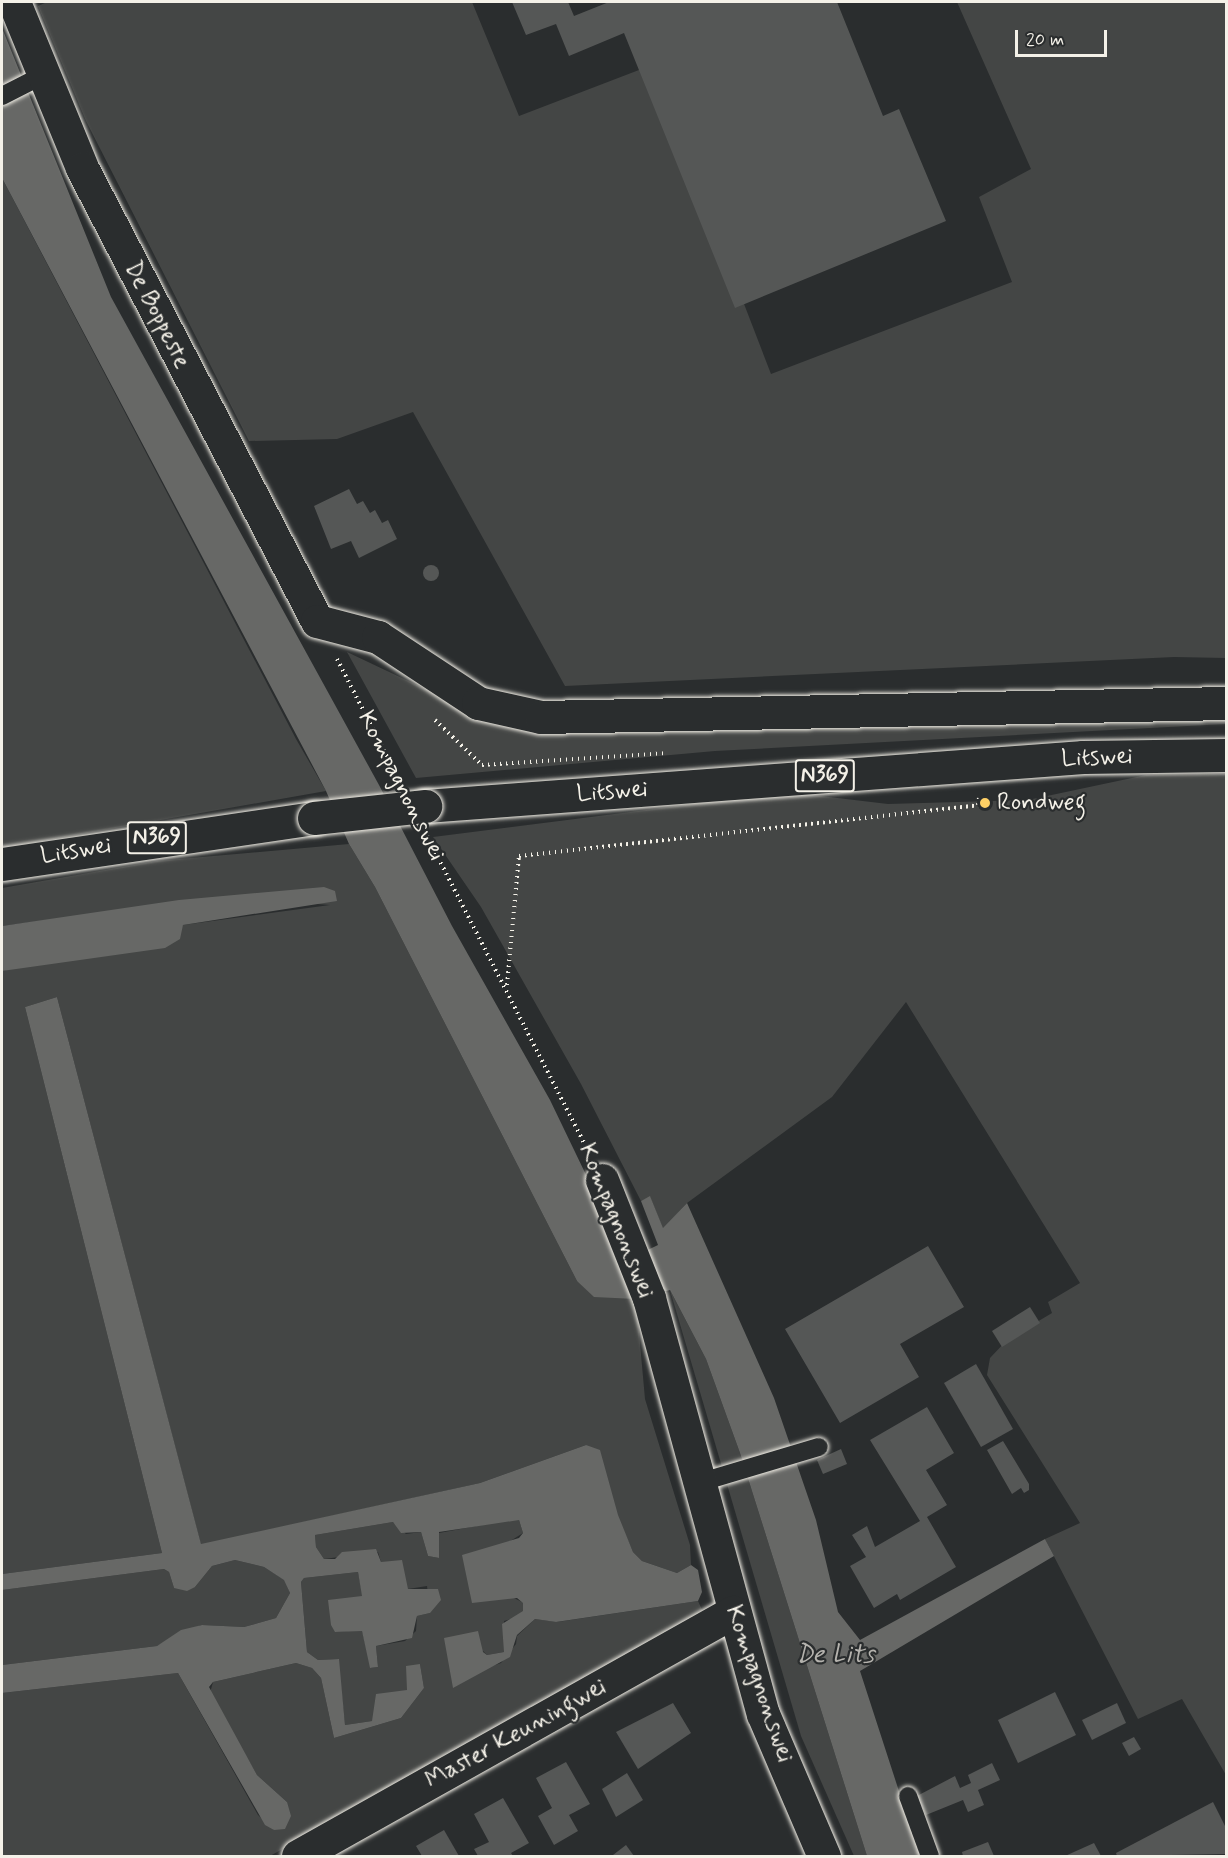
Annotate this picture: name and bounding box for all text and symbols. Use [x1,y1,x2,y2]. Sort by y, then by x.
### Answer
scale bar [1018,18,1110,56]
text: 20 m [1026,28,1064,52]
street label: De Boppeste [117,256,197,374]
street label: Kompagnonswei [351,706,451,866]
street label: Litswei [1061,742,1133,774]
road number: N369 [794,757,856,795]
street label: Litswei [575,775,649,809]
place label: Rondweg [997,789,1086,817]
marker: Rondweg [978,796,992,810]
road number: N369 [126,819,188,857]
street label: Litswei [39,831,113,871]
street label: Kompagnonswei [572,1139,660,1303]
street label: Kompagnonswei [719,1602,799,1766]
water label: De Lits [796,1640,874,1672]
street label: Master Keuningwei [423,1674,609,1794]

